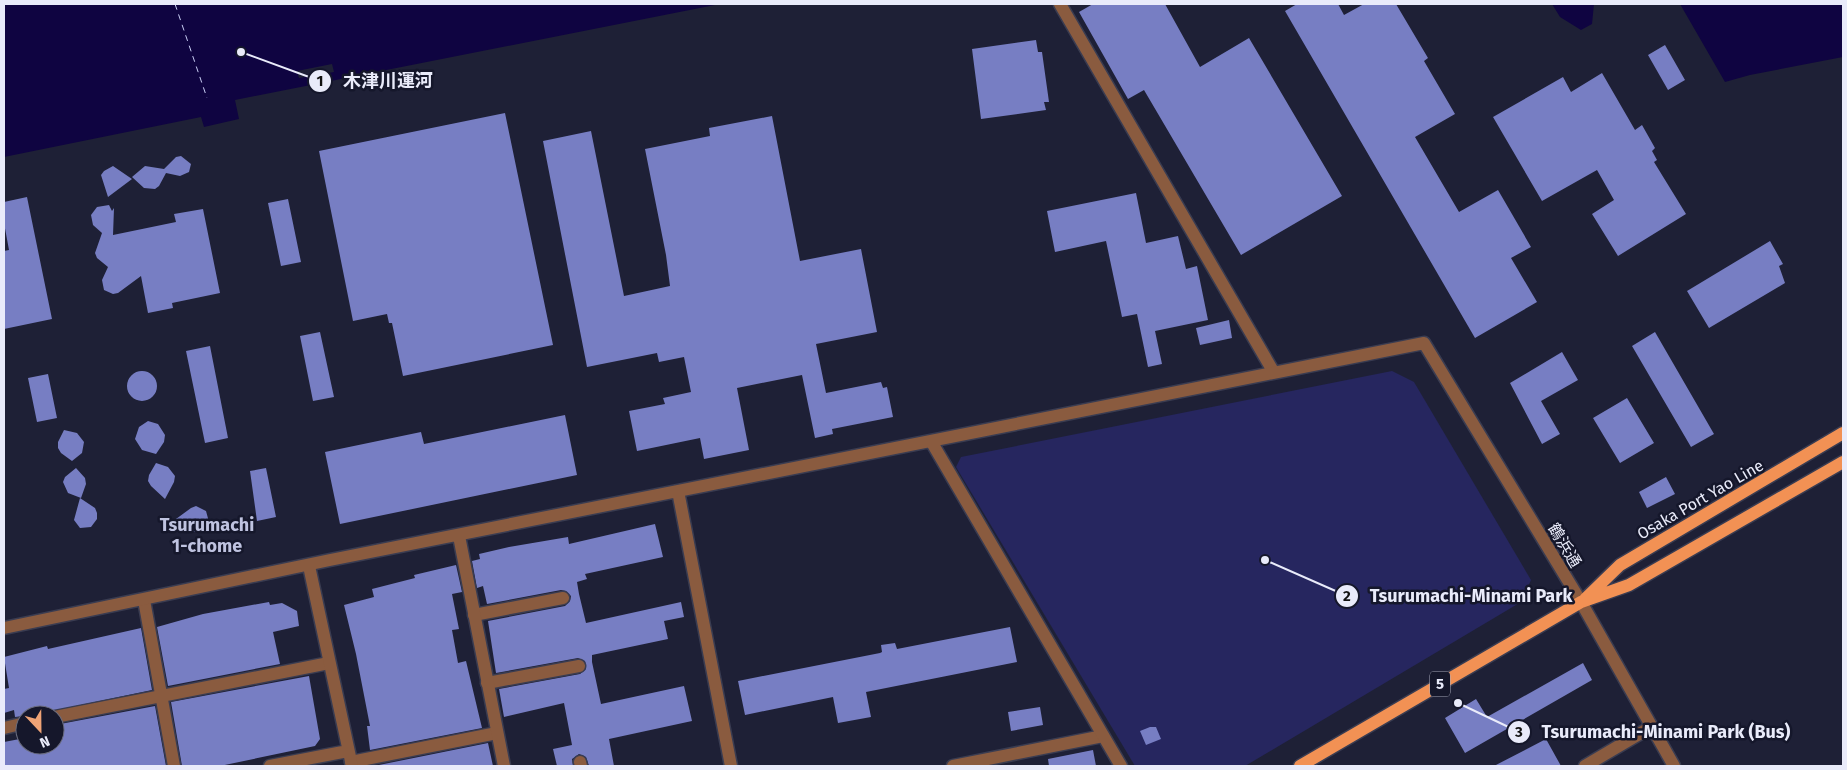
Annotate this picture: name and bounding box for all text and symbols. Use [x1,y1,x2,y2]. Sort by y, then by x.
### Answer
callout: 木津川運河 [308,65,443,98]
text: 木津川運河 [343,70,433,92]
text: 1 [317,72,323,90]
street label: Osaka Port Yao Line [1634,456,1767,543]
district label: Tsurumachi 1-chome [160,514,254,557]
street label: 鶴浜通 [1544,520,1585,571]
callout: Tsurumachi-Minami Park [1335,579,1582,612]
text: Tsurumachi-Minami Park [1370,585,1573,607]
text: 2 [1343,587,1351,605]
road number: 5 [1430,672,1450,696]
north arrow [15,705,65,755]
callout: Tsurumachi-Minami Park (Bus) [1507,715,1800,748]
text: Tsurumachi-Minami Park (Bus) [1542,721,1791,743]
text: 3 [1514,723,1523,741]
text: N [37,732,52,751]

